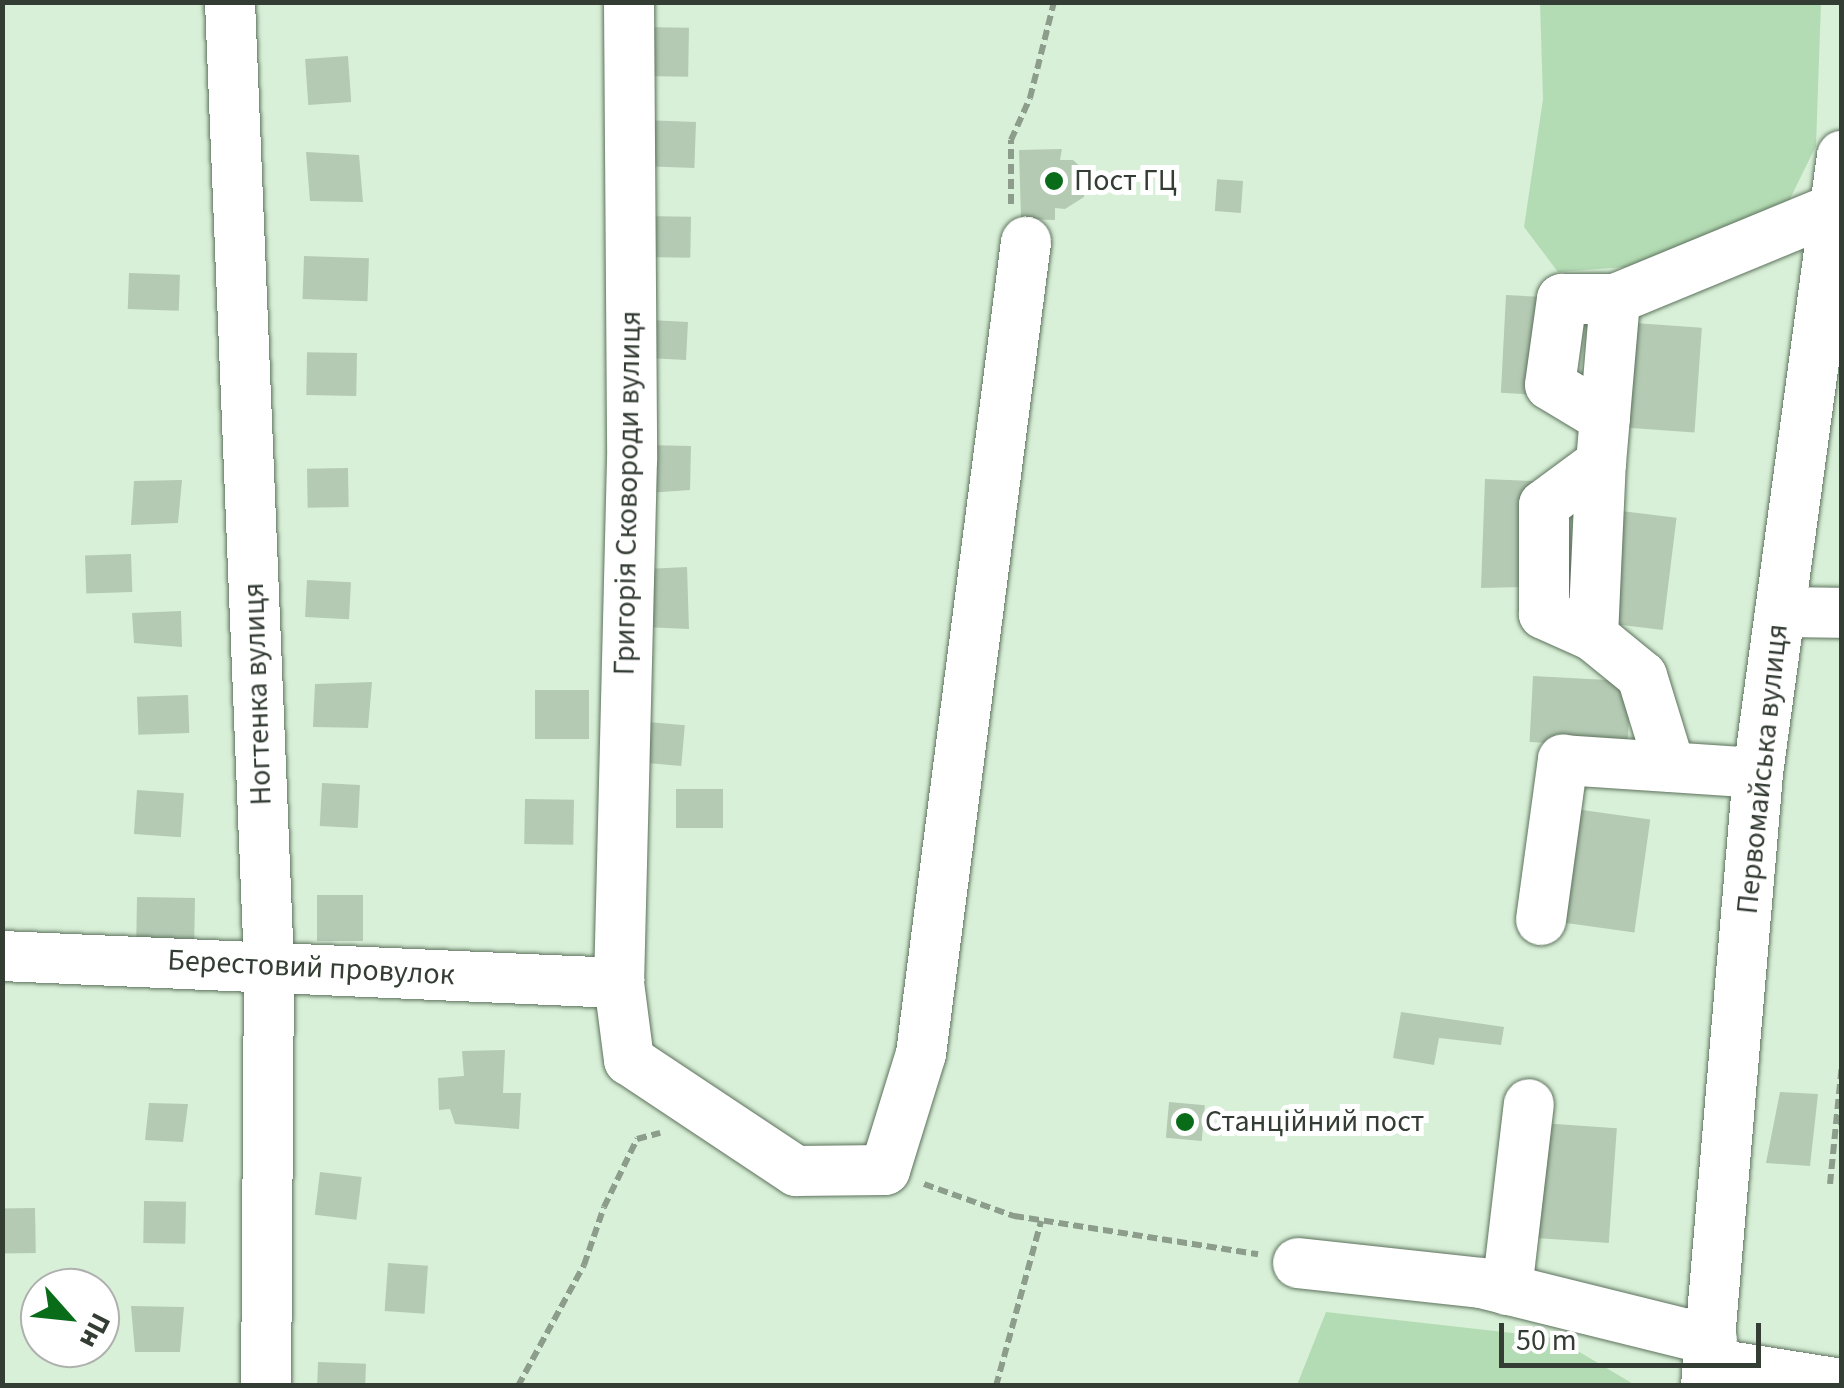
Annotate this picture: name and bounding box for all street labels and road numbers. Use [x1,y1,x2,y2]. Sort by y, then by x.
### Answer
street label: Григорія Сковороди вулиця [607,310,649,676]
street label: Ногтенка вулиця [236,582,280,806]
street label: Первомайська вулиця [1730,622,1796,916]
street label: Берестовий провулок [167,943,455,993]

